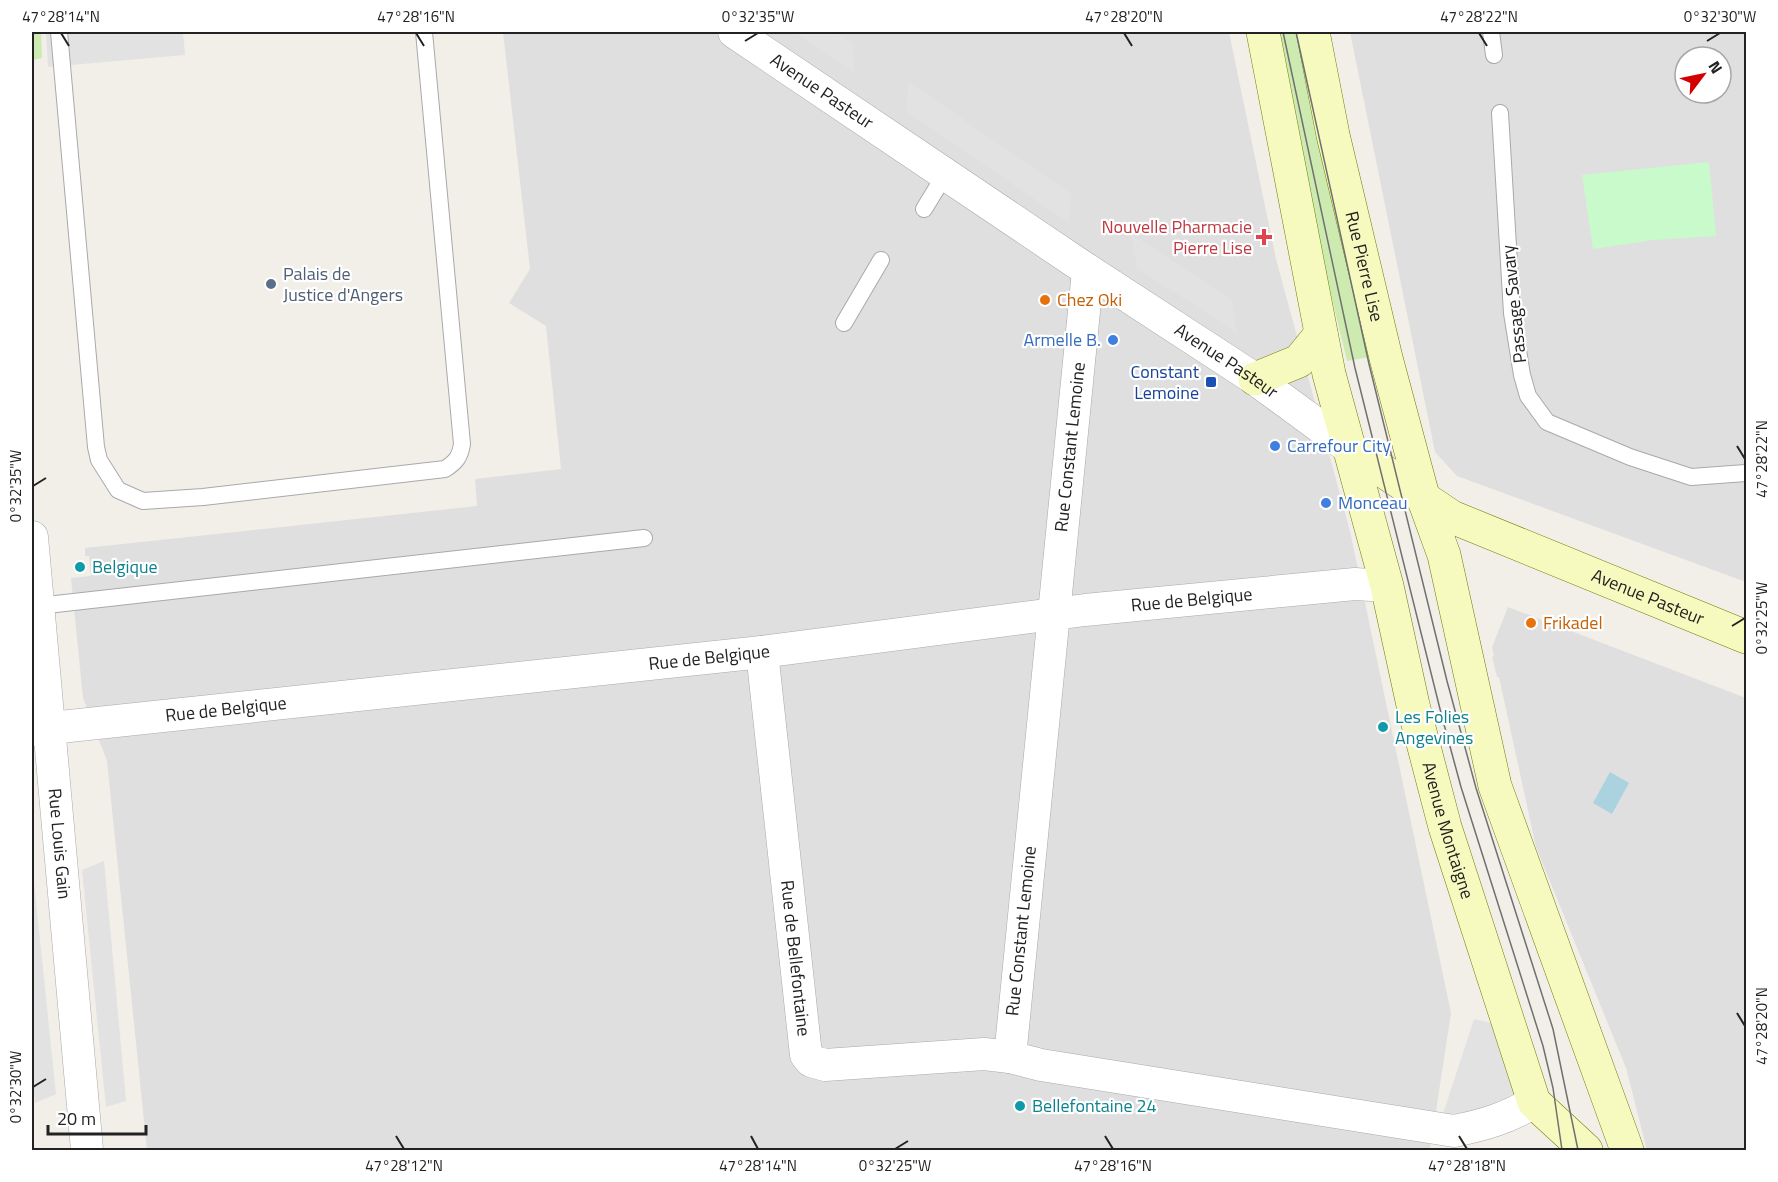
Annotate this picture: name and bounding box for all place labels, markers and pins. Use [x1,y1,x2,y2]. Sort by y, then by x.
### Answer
place label: Nouvelle Pharmacie Pierre Lise [1101,213,1252,261]
marker: Nouvelle Pharmacie Pierre Lise [1257,230,1271,244]
place label: Palais de Justice d'Angers [283,260,403,308]
marker: Palais de Justice d'Angers [264,277,278,291]
place label: Chez Oki [1057,286,1122,313]
marker: Chez Oki [1038,293,1052,307]
place label: Armelle B. [1024,326,1101,353]
marker: Armelle B. [1106,333,1120,347]
place label: Constant Lemoine [1131,358,1200,406]
marker: Constant Lemoine [1204,375,1218,389]
place label: Carrefour City [1287,432,1391,459]
marker: Carrefour City [1268,439,1282,453]
place label: Monceau [1338,489,1408,516]
marker: Monceau [1319,496,1333,510]
place label: Belgique [92,553,158,580]
marker: Belgique [73,560,87,574]
place label: Frikadel [1543,609,1603,636]
marker: Frikadel [1524,616,1538,630]
place label: Les Folies Angevines [1395,703,1473,751]
marker: Les Folies Angevines [1376,720,1390,734]
place label: Bellefontaine 24 [1032,1092,1157,1119]
marker: Bellefontaine 24 [1013,1099,1027,1113]

